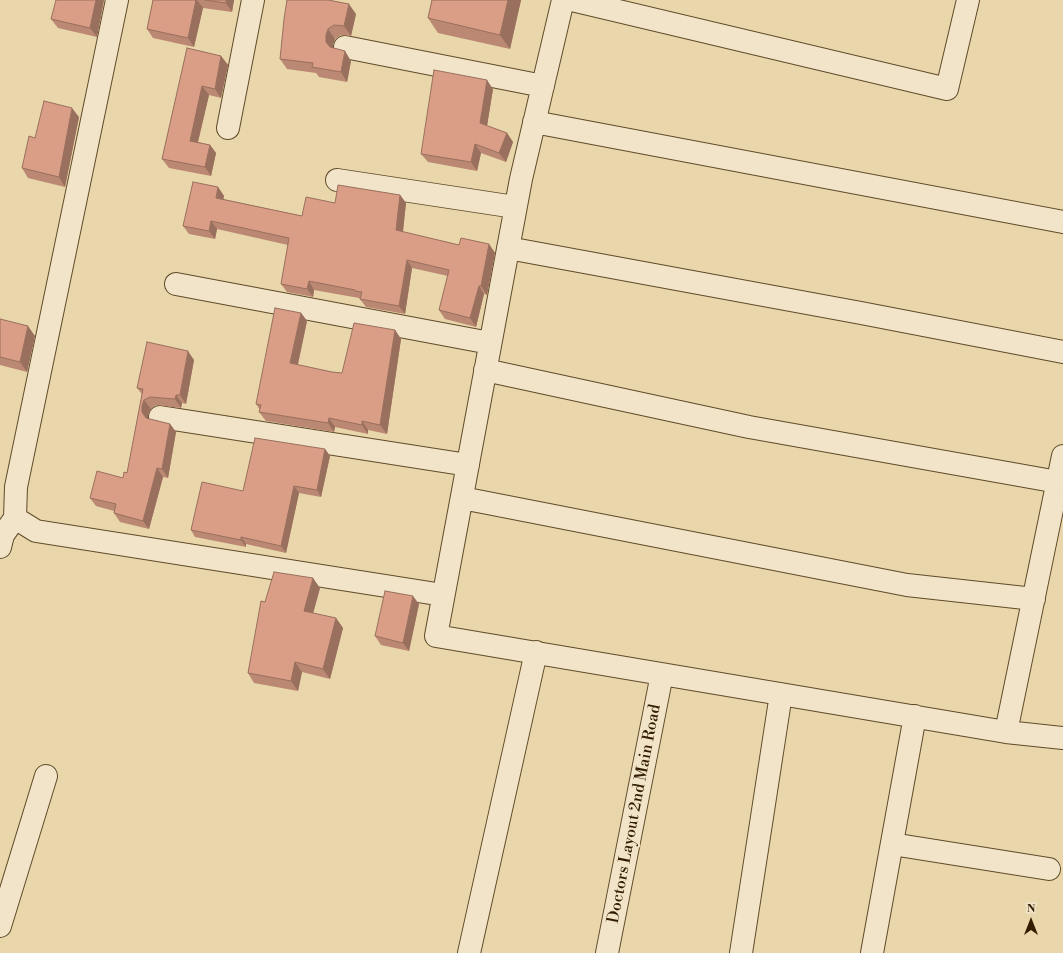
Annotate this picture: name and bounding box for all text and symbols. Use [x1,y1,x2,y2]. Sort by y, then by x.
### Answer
street label: Doctors Layout 2nd Main Road [604,703,666,925]
north arrow [1011,901,1051,941]
text: N [1027,902,1035,916]

